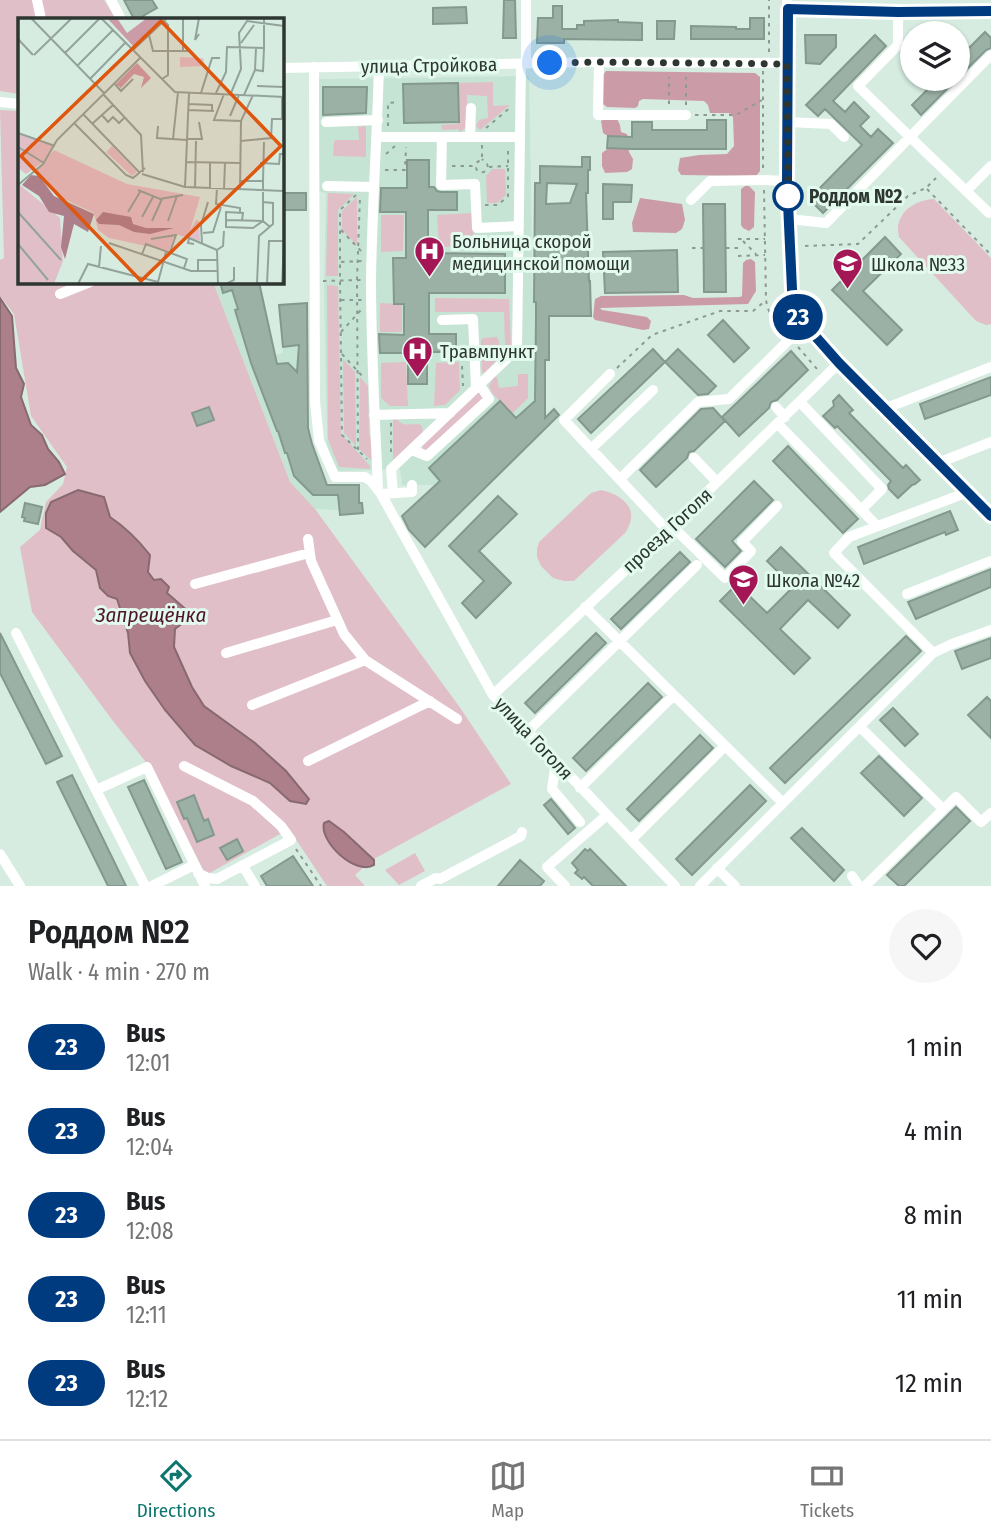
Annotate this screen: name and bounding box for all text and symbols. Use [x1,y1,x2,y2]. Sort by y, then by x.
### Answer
inset map [18,18,284,284]
map controls [900,21,970,91]
button: layers [900,21,970,91]
your location [532,45,567,80]
street label: улица Стройкова [361,53,497,78]
marker: Роддом №2 [773,181,803,211]
place label: Роддом №2 [809,185,902,208]
place label: Больница скорой медицинской помощи [452,230,630,275]
hospital icon: Больница скорой медицинской помощи [412,235,446,279]
school or university icon: Школа №33 [831,247,865,291]
place label: Школа №33 [871,253,965,276]
line badge: 23 [766,294,830,340]
text: 23 [787,303,809,331]
hospital icon: Травмпункт [400,334,434,378]
place label: Травмпункт [440,340,535,363]
street label: проезд Гоголя [618,483,717,578]
school or university icon: Школа №42 [726,563,760,607]
place label: Школа №42 [766,569,860,592]
water label: Запрещёнка [95,602,206,628]
street label: улица Гоголя [489,692,578,785]
button: heart [889,909,963,983]
text: Роддом №2 [28,912,190,952]
text: Walk · 4 min · 270 m [28,958,210,986]
text: Bus [126,1018,165,1049]
text: 1 min [907,1032,963,1063]
text: 23 [55,1033,78,1061]
text: 12:01 [126,1049,170,1077]
text: Bus [126,1102,165,1133]
text: 4 min [904,1116,963,1147]
text: 23 [55,1117,78,1145]
text: 12:04 [126,1133,173,1161]
text: Bus [126,1186,165,1217]
text: 8 min [904,1200,963,1231]
text: 23 [55,1201,78,1229]
text: 12:08 [126,1217,173,1245]
text: Bus [126,1270,165,1301]
text: 11 min [897,1284,963,1315]
text: 23 [55,1285,78,1313]
text: 12:11 [126,1301,167,1329]
text: Bus [126,1354,165,1385]
text: 12 min [895,1368,963,1399]
text: 23 [55,1369,78,1397]
text: 12:12 [126,1385,168,1413]
tab: Directions [137,1457,215,1522]
tab: Map [489,1457,527,1522]
tab: Tickets [800,1457,854,1522]

